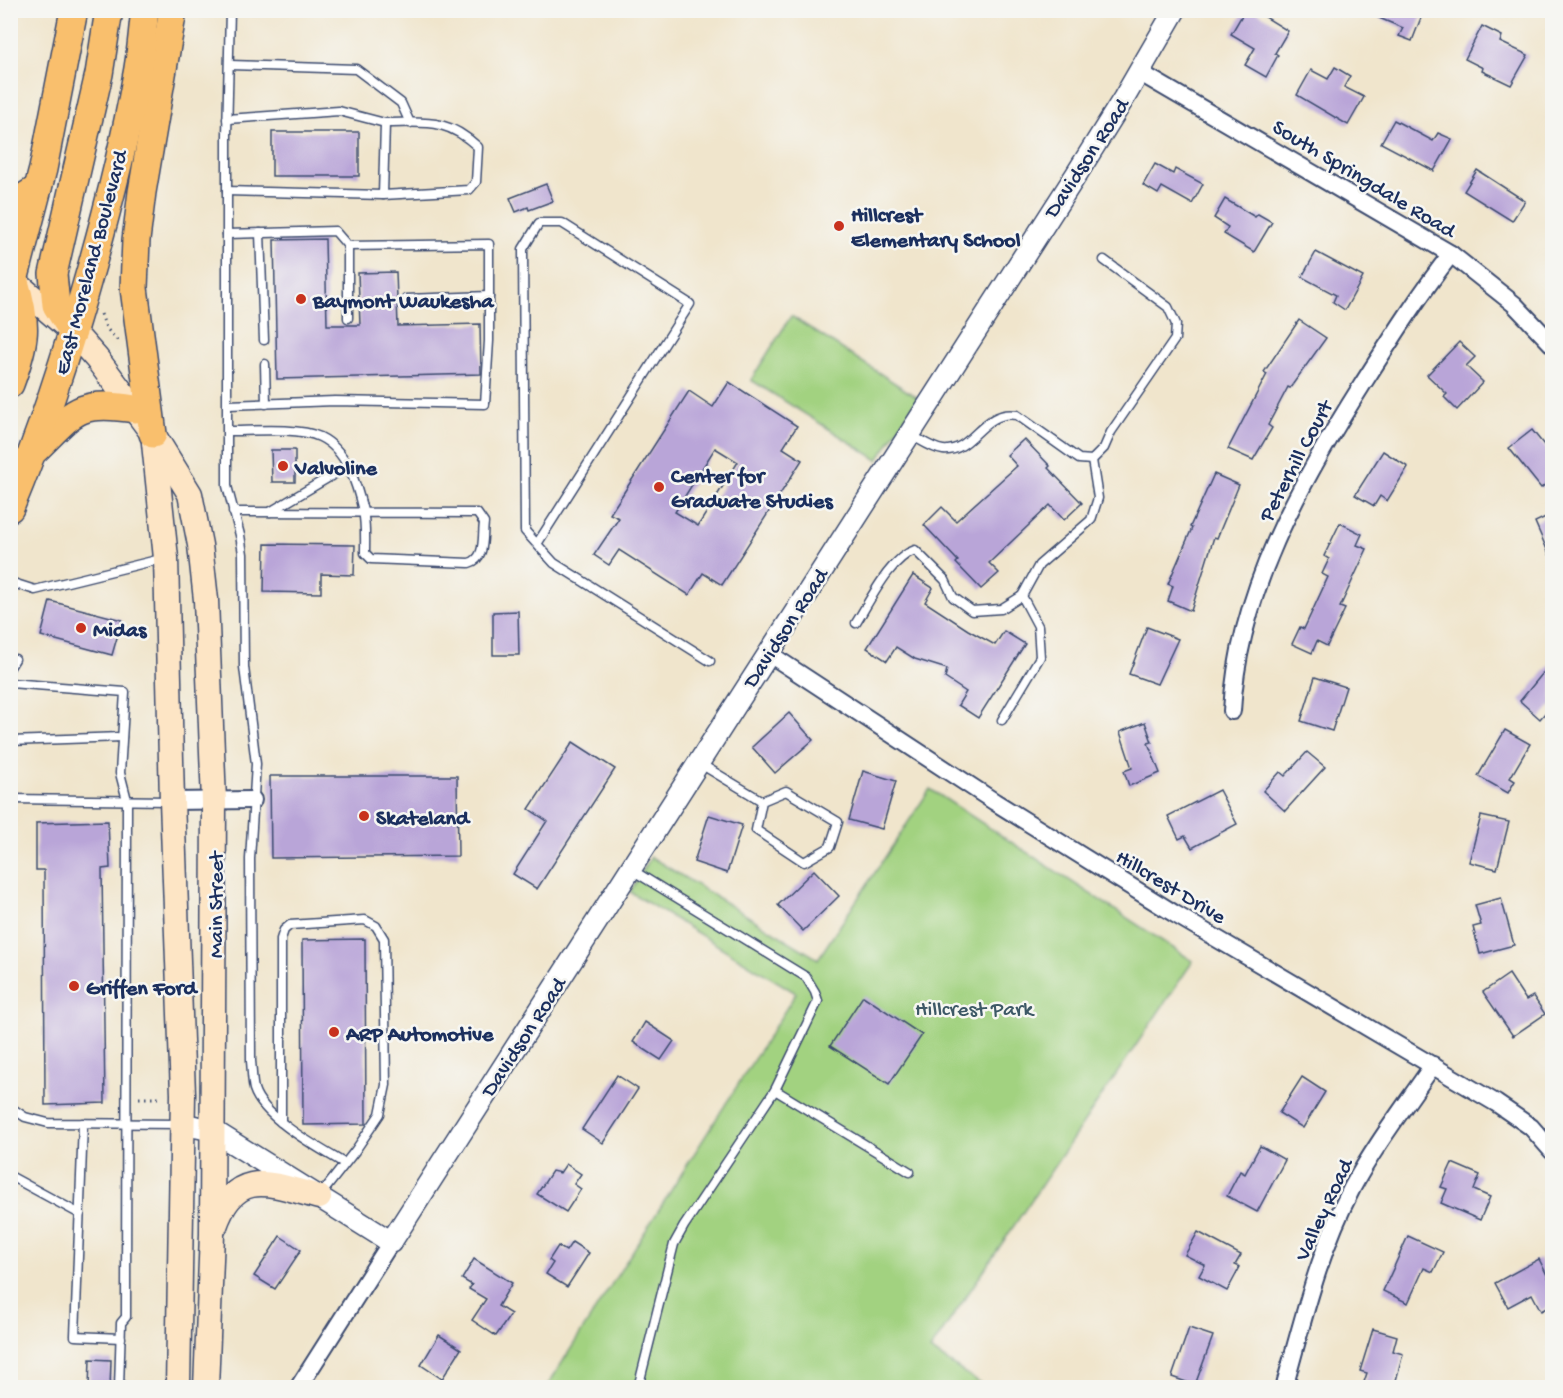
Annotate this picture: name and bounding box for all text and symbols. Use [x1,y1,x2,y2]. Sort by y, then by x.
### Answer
street label: Davidson Road [1039,93,1138,225]
street label: South Springdale Road [1267,115,1461,246]
street label: East Moreland Boulevard [50,146,136,378]
place label: Hillcrest Elementary School [851,204,1021,255]
marker: Hillcrest Elementary School [832,219,846,233]
place label: Baymont Waukesha [312,290,495,316]
marker: Baymont Waukesha [294,292,308,306]
street label: Peterhill Court [1254,395,1341,528]
place label: Valvoline [294,457,377,483]
marker: Valvoline [276,459,290,473]
place label: Center for Graduate Studies [670,465,834,516]
marker: Center for Graduate Studies [652,480,666,494]
street label: Davidson Road [738,563,837,695]
place label: Midas [93,619,148,645]
marker: Midas [74,621,88,635]
place label: Skateland [376,807,471,833]
marker: Skateland [357,809,371,823]
street label: Hillcrest Drive [1110,845,1230,932]
street label: Main Street [205,850,231,958]
street label: Davidson Road [476,972,575,1104]
place label: Griffen Ford [86,977,198,1003]
marker: Griffen Ford [67,979,81,993]
park label: Hillcrest Park [915,998,1035,1024]
place label: ARP Automotive [345,1023,494,1049]
marker: ARP Automotive [327,1025,341,1039]
street label: Valley Road [1290,1154,1361,1267]

